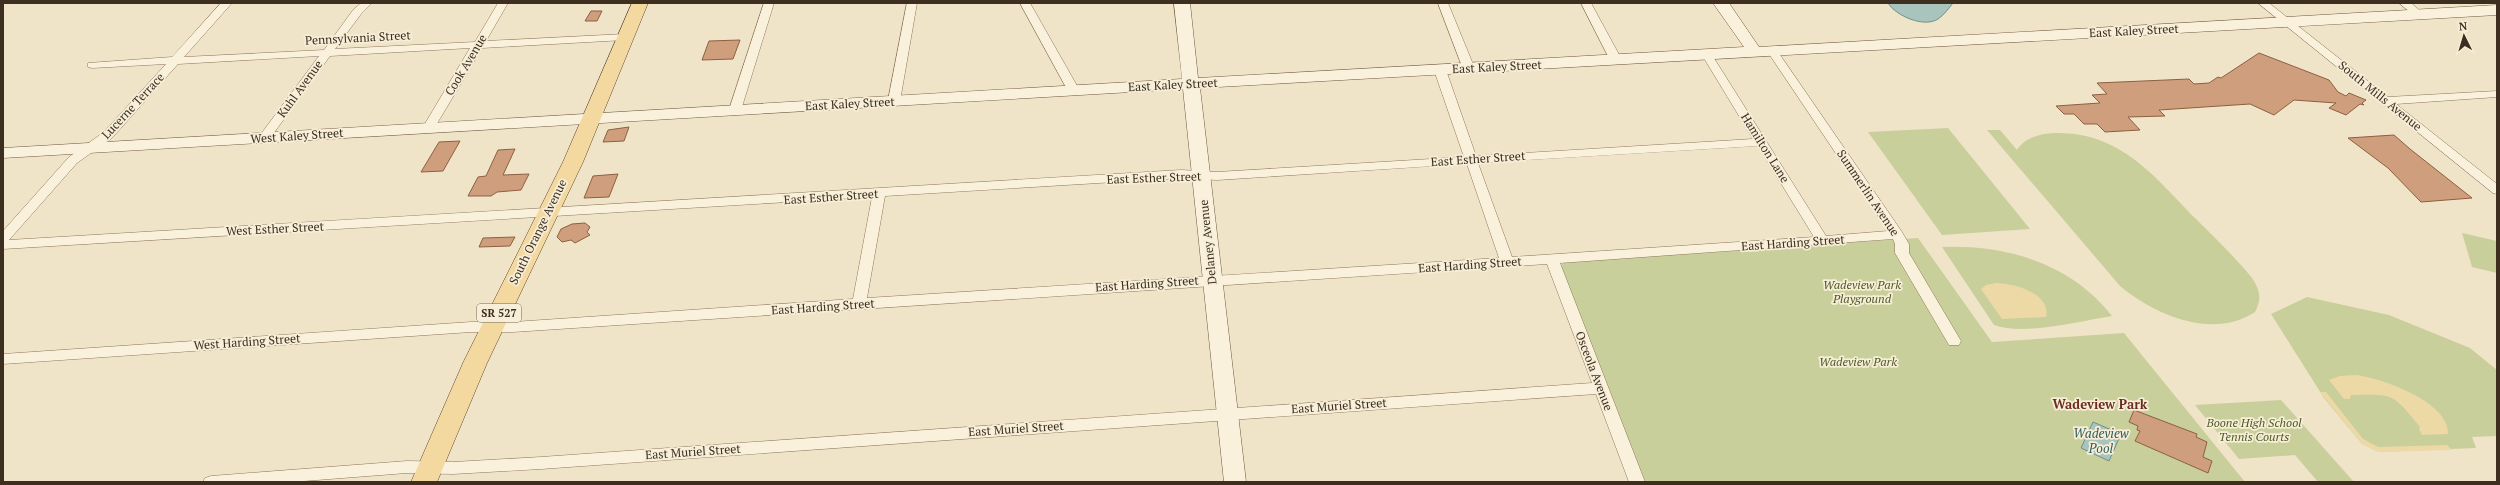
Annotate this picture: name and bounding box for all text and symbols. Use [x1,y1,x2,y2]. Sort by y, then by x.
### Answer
north arrow [2444,16,2484,56]
text: N [2458,19,2469,33]
street label: East Kaley Street [2089,21,2180,40]
street label: Pennsylvania Street [305,27,412,48]
street label: Cook Avenue [441,31,490,98]
street label: Kuhl Avenue [274,57,325,120]
street label: East Kaley Street [1452,57,1543,76]
street label: South Mills Avenue [2336,57,2425,134]
street label: Lucerne Terrace [98,69,167,142]
street label: East Kaley Street [1128,75,1219,94]
street label: East Kaley Street [805,94,896,113]
street label: Hamilton Lane [1738,110,1793,185]
street label: West Kaley Street [250,125,345,146]
street label: Summerlin Avenue [1834,147,1903,239]
street label: East Esther Street [1430,148,1526,169]
street label: East Esther Street [1106,168,1202,187]
street label: South Orange Avenue [506,177,570,287]
street label: East Esther Street [783,186,879,207]
street label: Delaney Avenue [1196,199,1219,285]
street label: West Esther Street [226,218,325,239]
street label: East Harding Street [1741,231,1846,254]
street label: East Harding Street [1418,253,1523,276]
street label: East Harding Street [1095,272,1200,295]
park label: Wadeview Park Playground [1823,277,1901,306]
street label: East Harding Street [771,295,876,318]
road number: SR 527 [477,304,521,322]
street label: Osceola Avenue [1572,329,1616,413]
street label: West Harding Street [193,330,301,353]
park label: Wadeview Park [1819,354,1897,369]
street label: East Muriel Street [1291,395,1388,416]
district label: Wadeview Park [2053,395,2148,413]
park label: Boone High School Tennis Courts [2205,415,2302,444]
street label: East Muriel Street [968,418,1065,439]
water label: Wadeview Pool [2073,424,2130,457]
street label: East Muriel Street [645,441,742,462]

